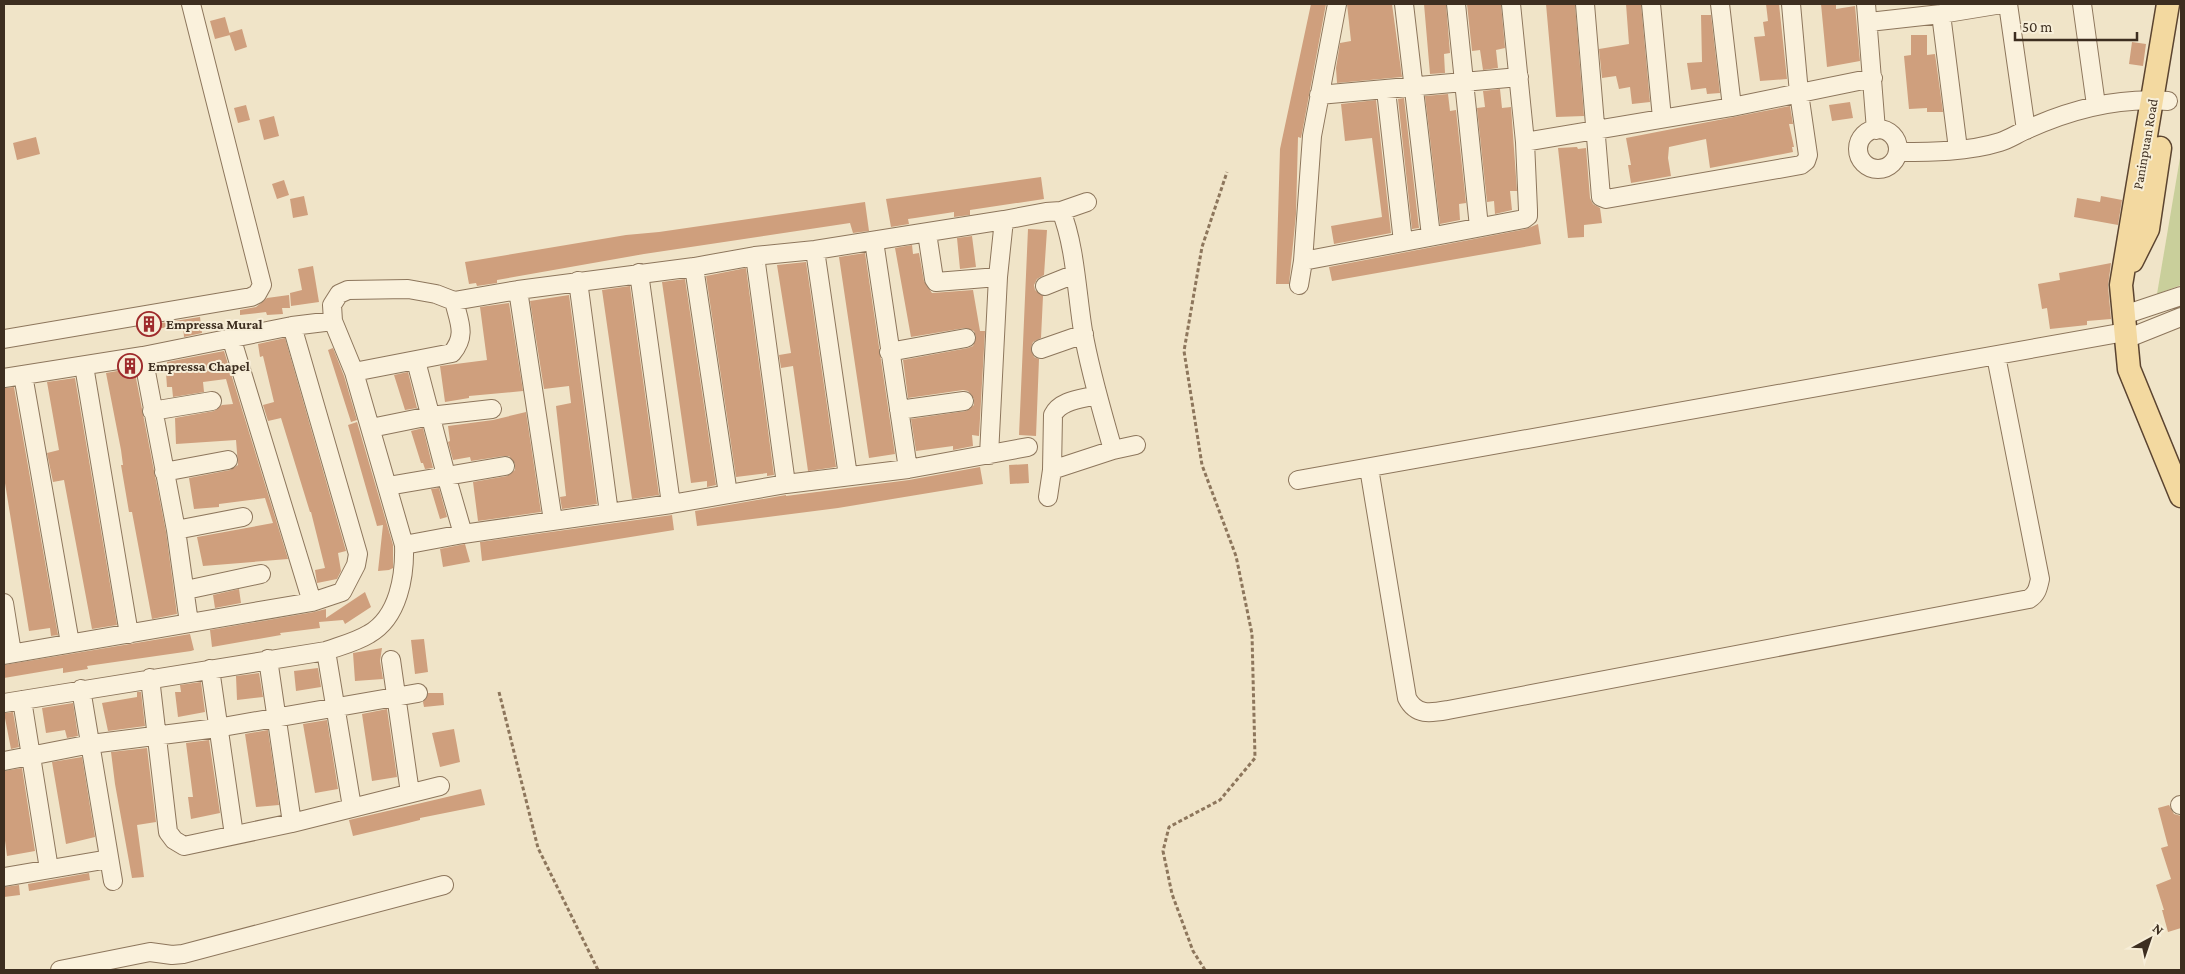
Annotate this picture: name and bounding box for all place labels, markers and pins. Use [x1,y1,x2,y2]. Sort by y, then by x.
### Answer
building icon: Empressa Mural [136,311,162,337]
place label: Empressa Mural [166,316,263,332]
building icon: Empressa Chapel [117,353,143,379]
place label: Empressa Chapel [148,358,250,374]

